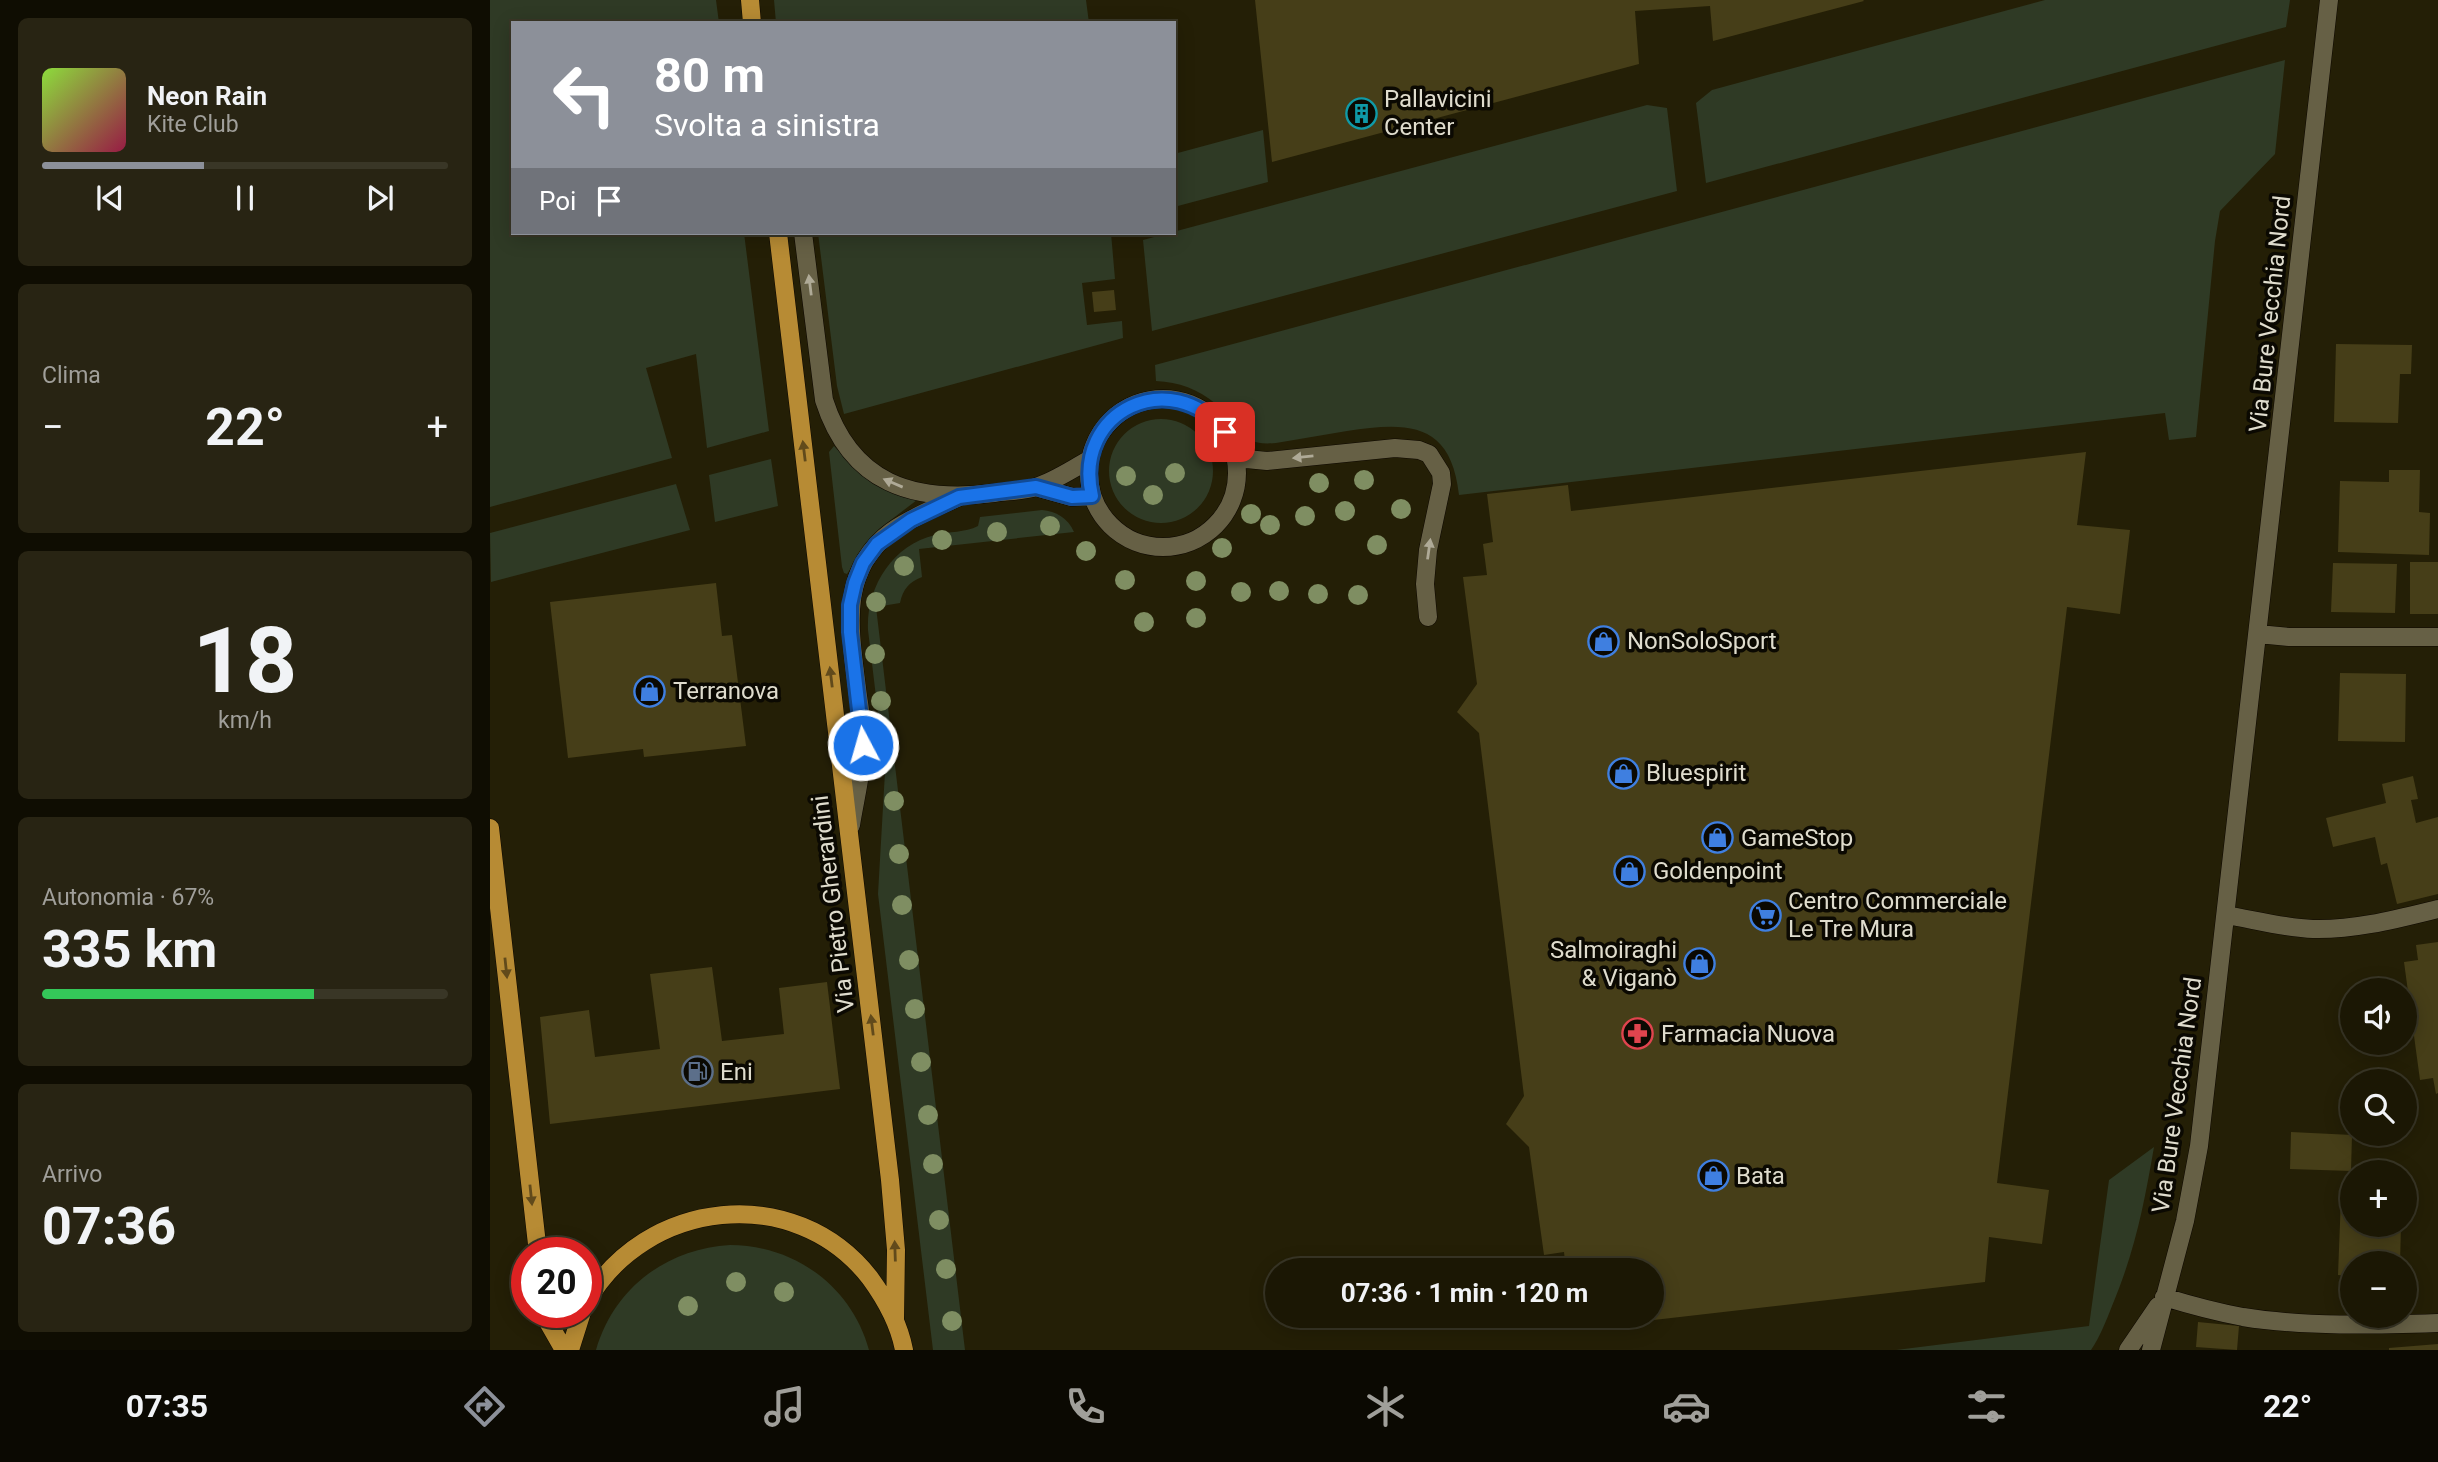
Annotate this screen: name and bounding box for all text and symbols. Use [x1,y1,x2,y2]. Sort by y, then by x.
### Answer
text: 80 m [654,47,765,104]
icon: left [539,49,630,140]
text: Neon Rain [147,81,267,111]
place label: Pallavicini Center [1384,85,1492,141]
building icon: Pallavicini Center [1344,96,1378,130]
text: Svolta a sinistra [654,106,880,144]
text: Kite Club [147,111,239,138]
icon: previous [91,179,129,217]
icon: pause [226,179,264,217]
icon: next [361,179,399,217]
icon: arrive [590,182,628,220]
text: Poi [539,186,576,216]
street label: Via Bure Vecchia Nord [2244,194,2296,434]
one-way arrow [804,274,815,296]
text: Clima [42,362,101,389]
text: 22° [205,397,285,458]
pin [1195,402,1255,462]
text: − [42,405,64,449]
text: + [426,405,448,449]
icon: arrive [1206,413,1244,451]
one-way arrow [798,440,809,462]
one-way arrow [1292,452,1314,463]
one-way arrow [882,477,903,488]
one-way arrow [1423,538,1434,560]
text: 18 [193,608,297,714]
shop icon: NonSoloSport [1587,624,1621,658]
place label: NonSoloSport [1627,627,1777,655]
one-way arrow [826,666,837,688]
shop icon: Terranova [633,674,667,708]
place label: Terranova [673,677,779,705]
text: km/h [218,707,272,734]
position arrow [826,708,900,782]
shop icon: Bluespirit [1606,756,1640,790]
place label: Bluespirit [1646,759,1746,787]
street label: Via Pietro Gherardini [806,794,860,1014]
shop icon: GameStop [1701,821,1735,855]
place label: GameStop [1741,824,1853,852]
shop icon: Goldenpoint [1613,854,1647,888]
place label: Goldenpoint [1653,857,1783,885]
text: Autonomia · 67% [42,884,214,911]
place label: Centro Commerciale Le Tre Mura [1788,887,2007,943]
supermarket icon: Centro Commerciale Le Tre Mura [1748,898,1782,932]
text: 335 km [42,919,217,980]
place label: Salmoiraghi & Viganò [1550,936,1677,992]
shop icon: Salmoiraghi & Viganò [1683,947,1717,981]
one-way arrow [500,958,511,980]
street label: Via Bure Vecchia Nord [2147,975,2207,1215]
map controls [2340,978,2417,1328]
button: sound [2340,978,2417,1055]
one-way arrow [866,1014,877,1036]
pharmacy icon: Farmacia Nuova [1621,1017,1655,1051]
place label: Farmacia Nuova [1661,1020,1835,1048]
fuel station icon: Eni [680,1055,714,1089]
place label: Eni [720,1058,753,1086]
button: search [2340,1069,2417,1146]
shop icon: Bata [1696,1159,1730,1193]
button: + [2340,1160,2417,1237]
text: Arrivo [42,1161,102,1188]
place label: Bata [1736,1162,1785,1190]
one-way arrow [526,1184,537,1206]
text: 07:36 [42,1196,176,1257]
speed limit sign: 20 [511,1237,602,1328]
one-way arrow [890,1240,901,1262]
button: − [2340,1251,2417,1328]
text: 07:36 · 1 min · 120 m [1341,1278,1588,1308]
icon: directions [460,1382,509,1431]
icon: music [760,1382,809,1431]
icon: phone [1061,1382,1110,1431]
icon: climate [1361,1382,1410,1431]
icon: car [1662,1382,1711,1431]
icon: filters [1962,1382,2011,1431]
text: 07:35 [126,1387,208,1425]
text: 22° [2263,1387,2312,1425]

